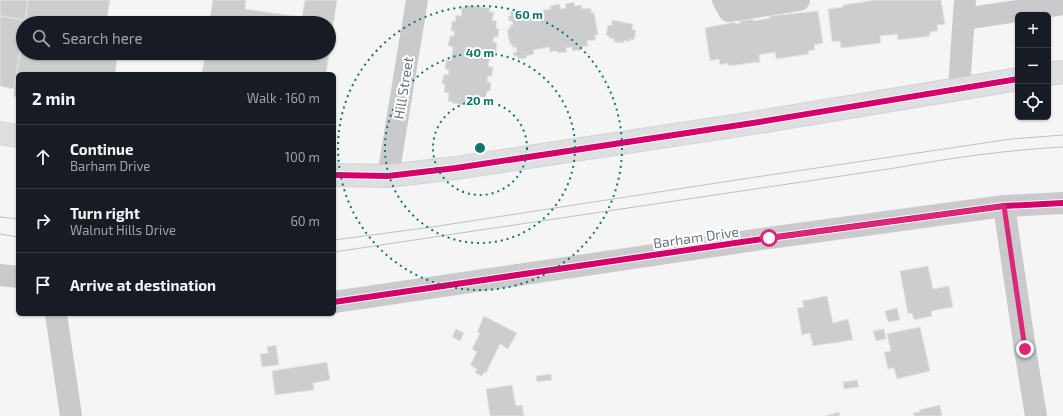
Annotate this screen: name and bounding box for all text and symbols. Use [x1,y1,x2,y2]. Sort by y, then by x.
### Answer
text: 60 m [515,7,543,21]
map controls [1015,12,1051,120]
button: + [1015,12,1051,48]
search box [16,16,336,60]
icon: search [30,27,52,49]
text: Search here [62,29,143,47]
text: 40 m [466,45,494,59]
button: − [1015,48,1051,84]
street label: Hill Street [390,56,416,120]
button: locate [1015,84,1051,120]
text: 2 min [32,88,75,108]
text: Walk · 160 m [247,90,320,106]
text: 20 m [466,93,494,107]
text: Continue [70,140,133,158]
centre of rings [473,141,487,155]
icon: ahead [32,146,54,168]
text: 100 m [285,149,320,165]
text: Barham Drive [70,158,150,174]
text: Turn right [70,204,140,222]
icon: right [32,210,54,232]
text: 60 m [290,213,320,229]
text: Walnut Hills Drive [70,222,176,238]
street label: Barham Drive [652,223,740,251]
route start [760,229,778,247]
icon: arrive [32,274,54,296]
text: Arrive at destination [70,276,216,294]
route end [1016,340,1034,358]

